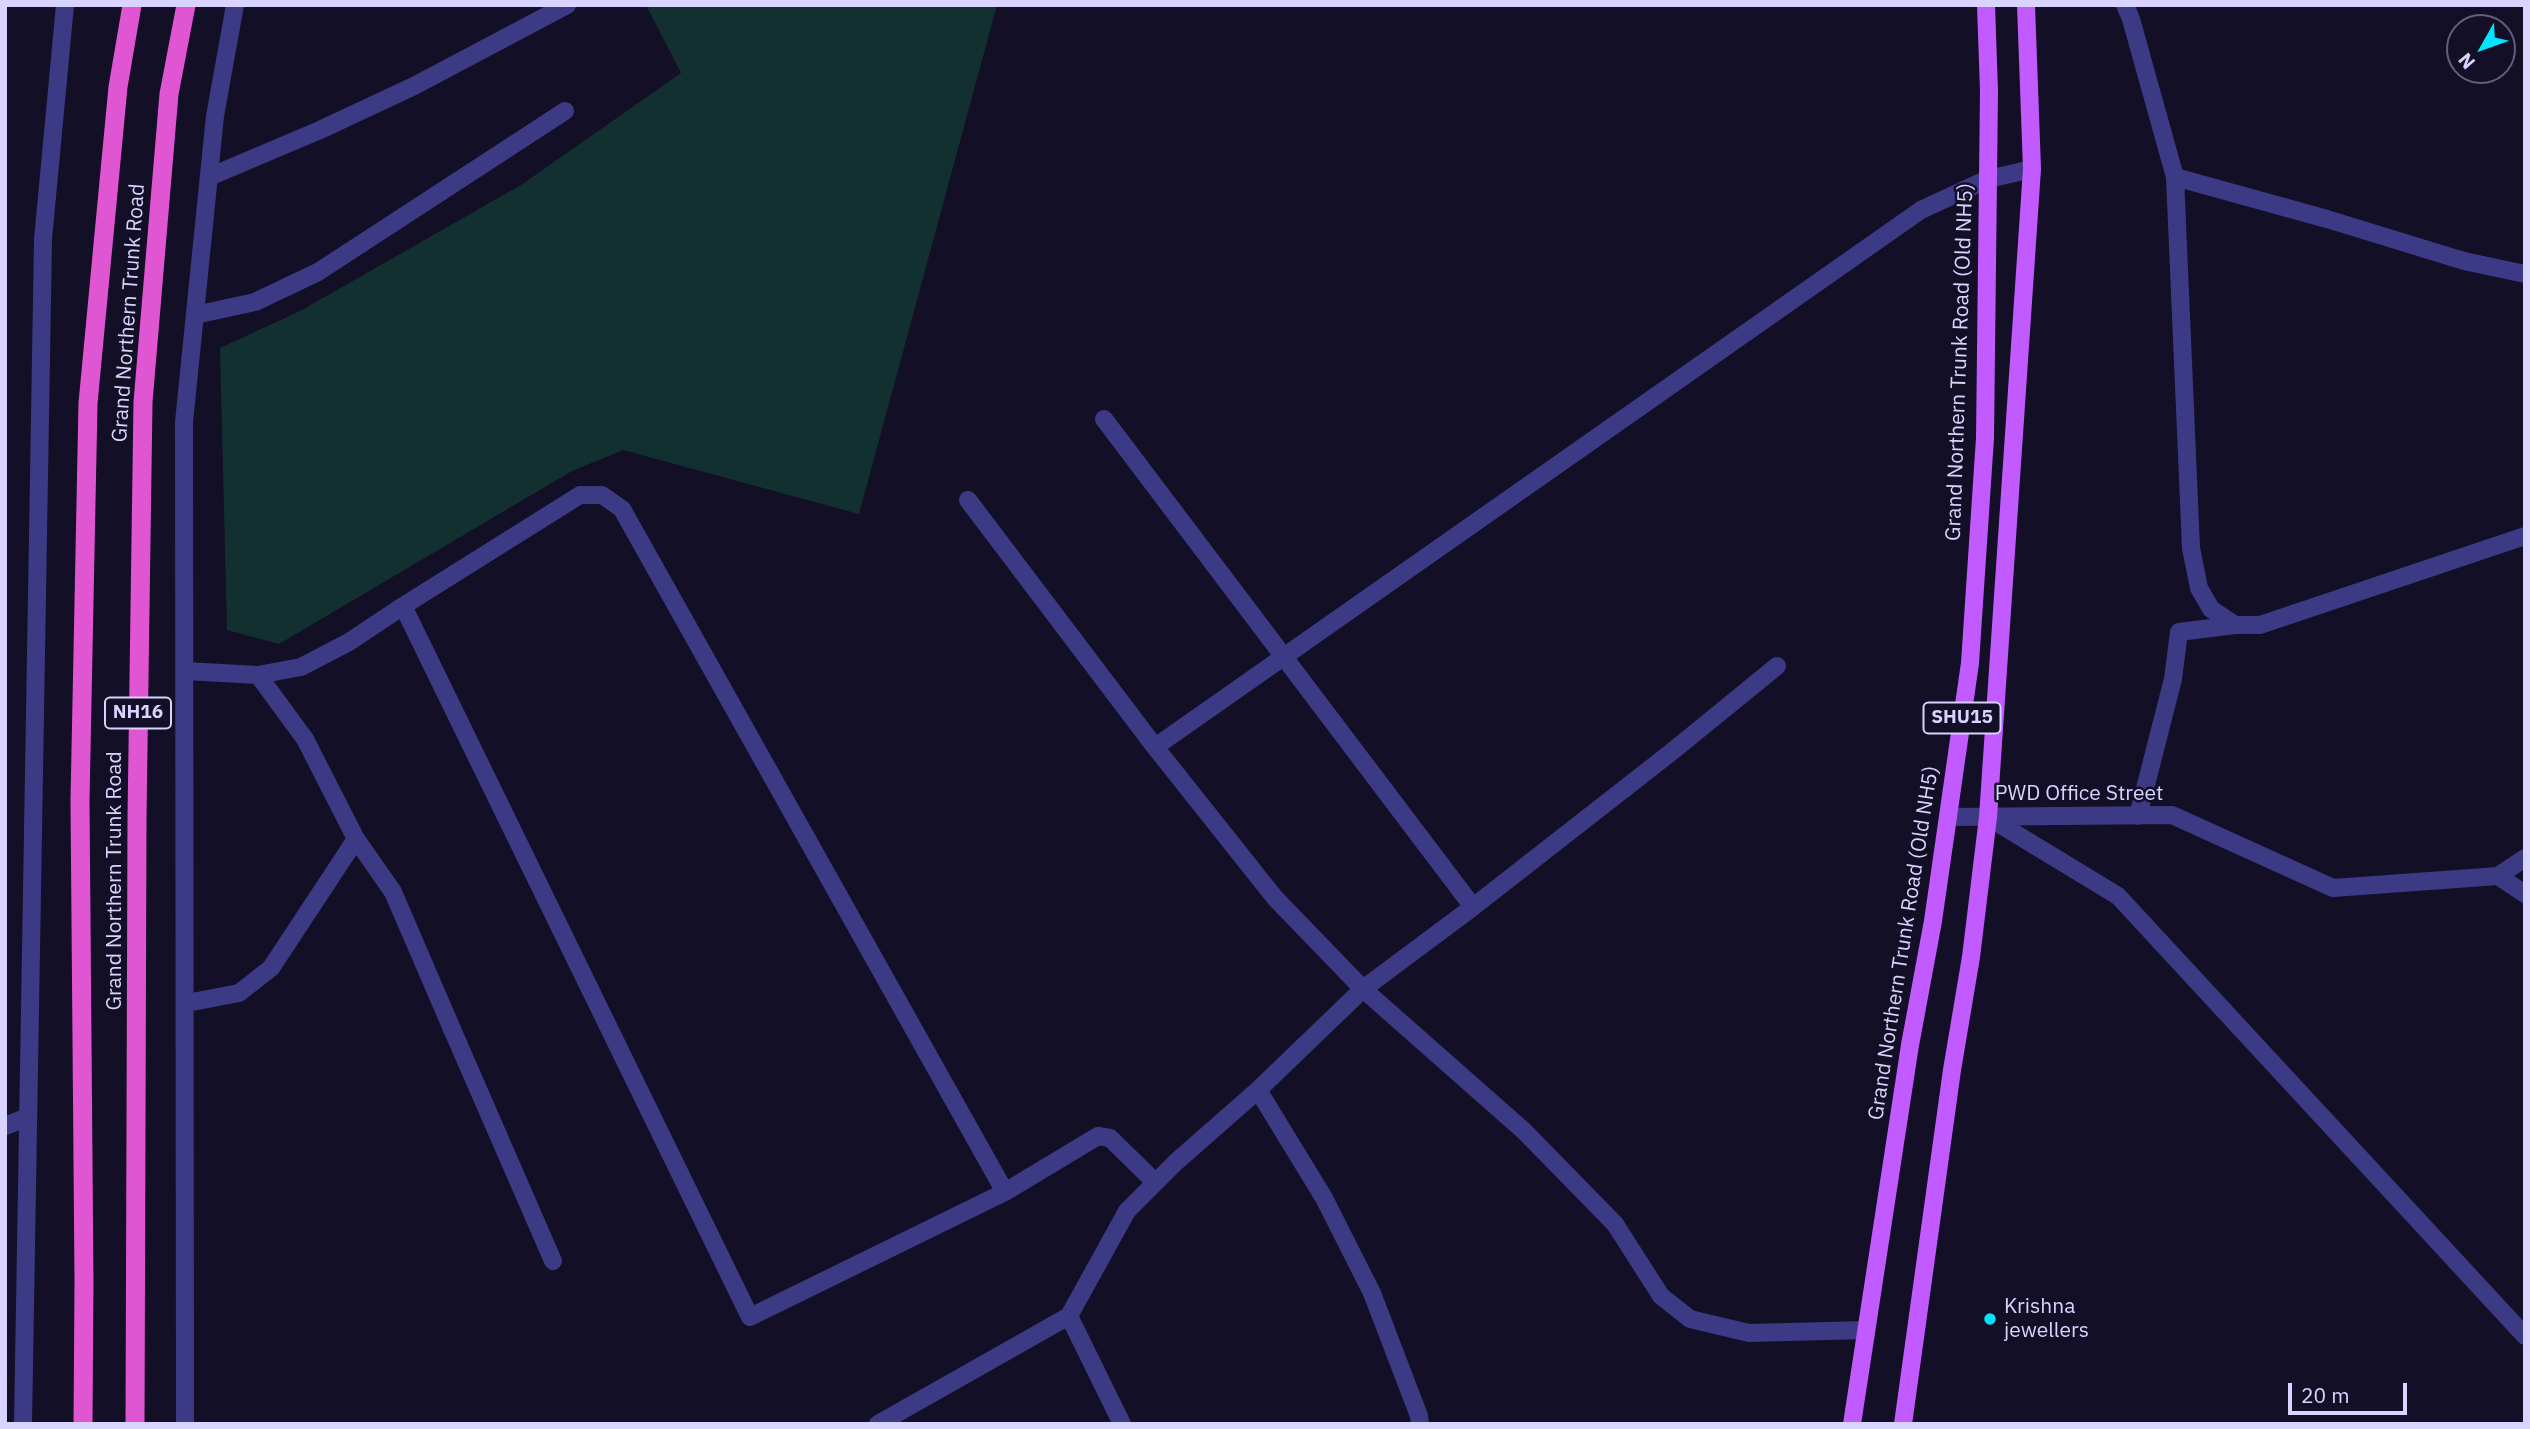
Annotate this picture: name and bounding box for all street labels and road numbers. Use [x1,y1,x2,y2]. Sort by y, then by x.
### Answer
street label: Grand Northern Trunk Road [107,183,151,443]
street label: Grand Northern Trunk Road (Old NH5) [1941,183,1979,541]
road number: NH16 [105,698,171,728]
road number: SHU15 [1924,702,2000,734]
street label: Grand Northern Trunk Road [102,751,128,1011]
street label: Grand Northern Trunk Road (Old NH5) [1864,764,1944,1122]
street label: PWD Office Street [1995,781,2163,807]

